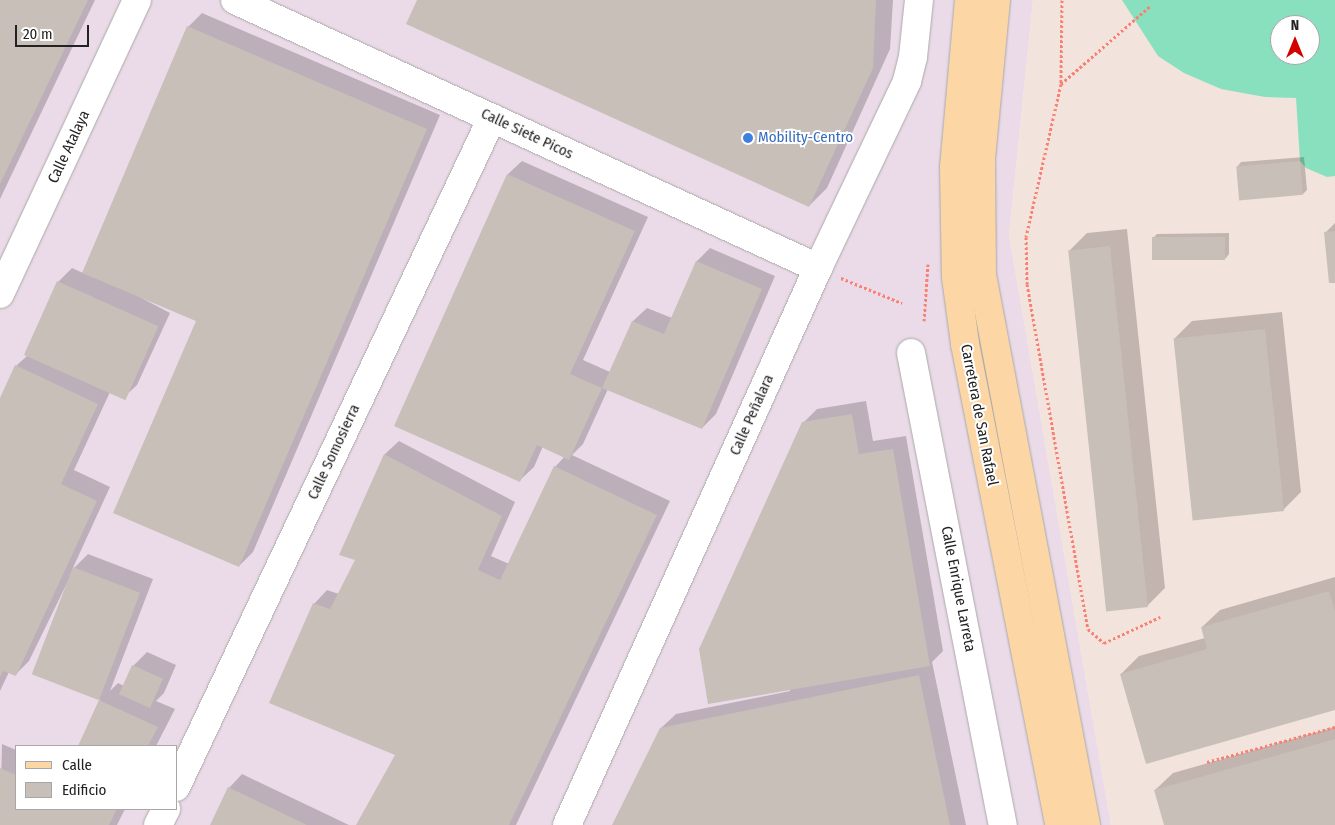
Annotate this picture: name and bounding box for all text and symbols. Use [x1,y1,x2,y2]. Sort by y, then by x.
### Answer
scale bar [18,15,91,47]
north arrow [1270,15,1320,65]
text: N [1291,17,1299,34]
text: 20 m [23,25,53,43]
street label: Calle Siete Picos [478,105,576,163]
street label: Calle Atalaya [44,108,94,186]
place label: Mobility-Centro [758,129,853,147]
marker: Mobility-Centro [742,132,754,144]
street label: Carretera de San Rafael [956,343,1002,487]
street label: Calle Peñalara [726,372,778,458]
street label: Calle Somosierra [304,401,364,503]
street label: Calle Enrique Larreta [937,525,979,653]
legend [15,745,178,810]
text: Calle [62,756,92,774]
text: Edificio [62,781,107,799]

